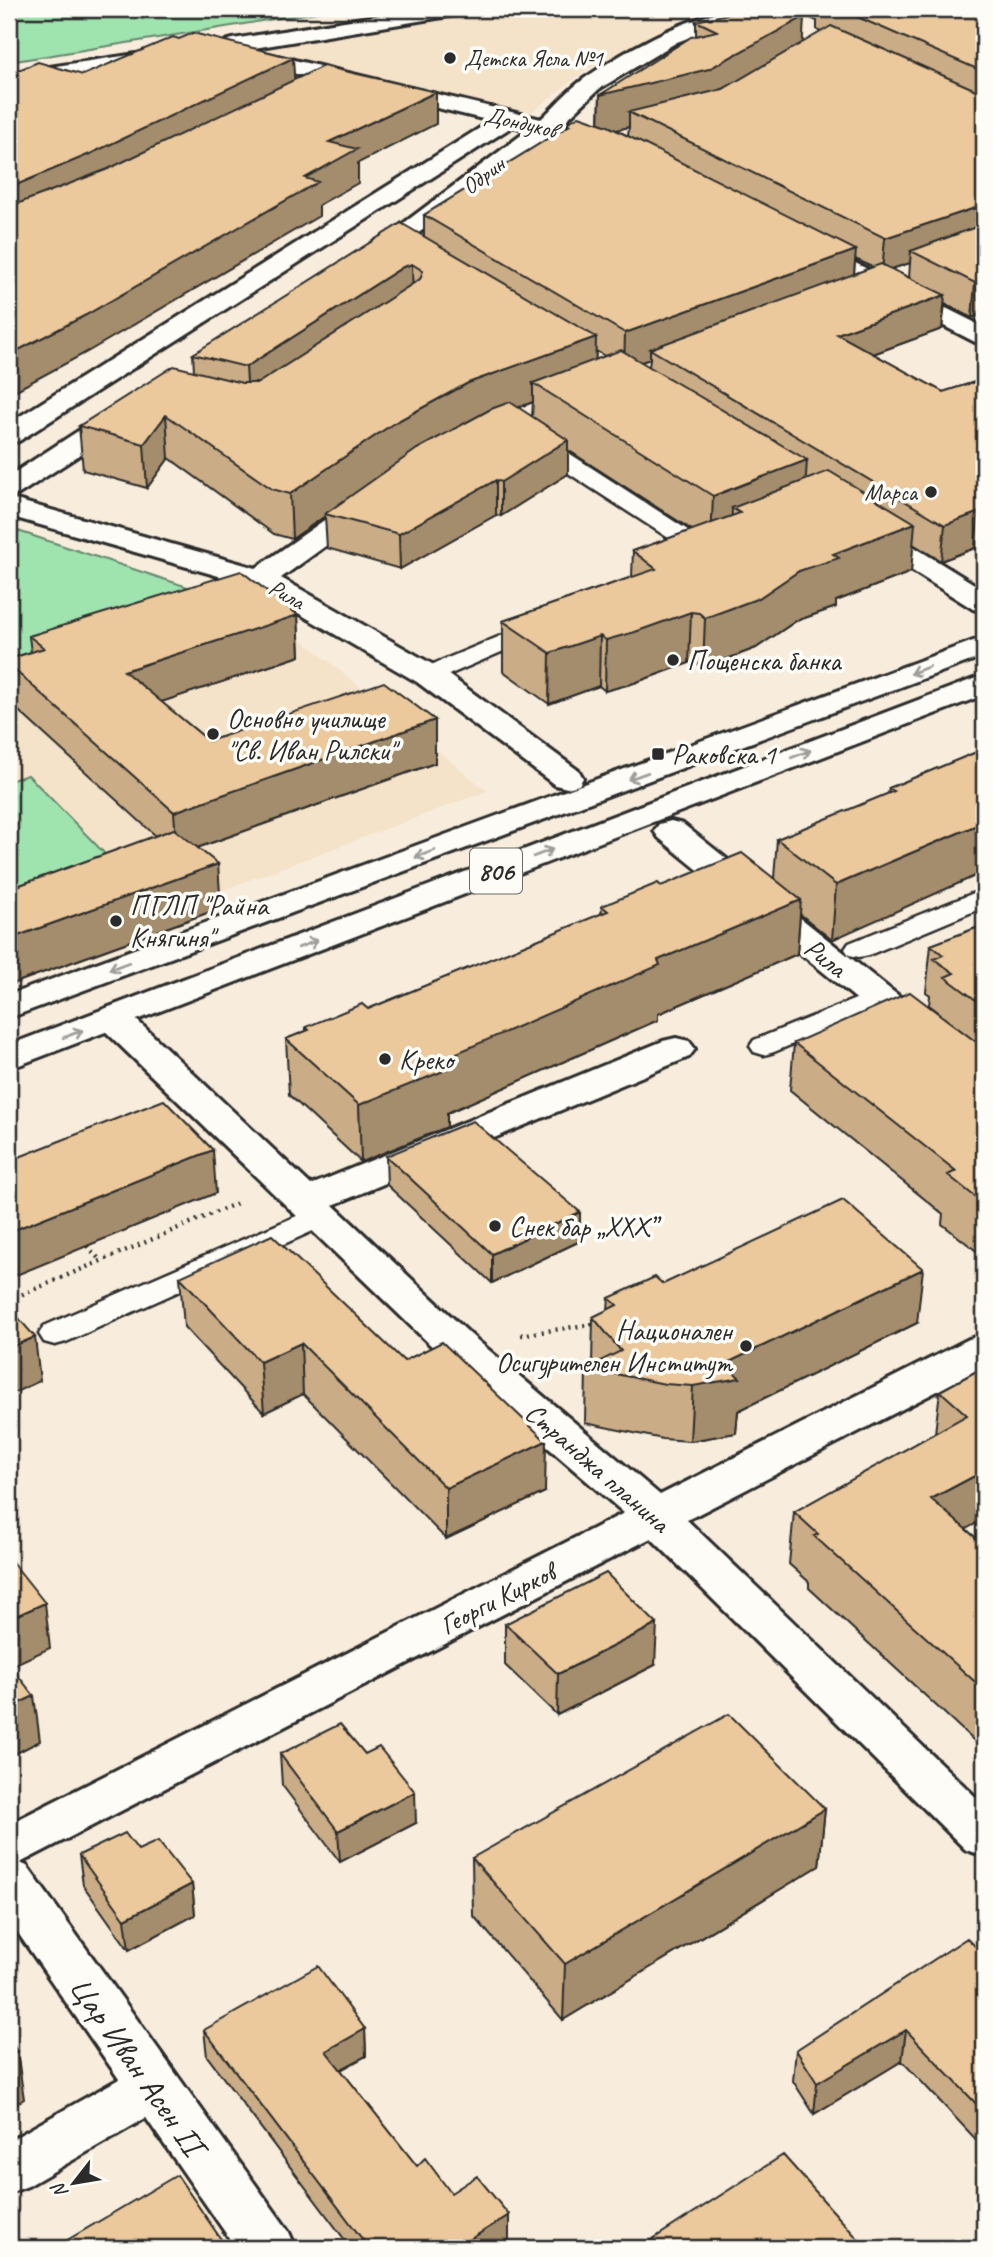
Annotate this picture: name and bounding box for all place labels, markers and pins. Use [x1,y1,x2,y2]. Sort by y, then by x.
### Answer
place label: Детска Ясла №1 [464,44,605,73]
marker: Детска Ясла №1 [442,50,458,66]
place label: Марса [864,478,919,507]
marker: Марса [923,484,939,500]
place label: Пощенска банка [687,643,842,678]
marker: Пощенска банка [665,652,681,668]
place label: Основно училище "Св. Иван Рилски" [227,701,400,768]
marker: Основно училище "Св. Иван Рилски" [205,726,221,742]
place label: Раковска 1 [672,737,777,772]
marker: Раковска 1 [650,746,666,762]
place label: ПГЛП "Райна Княгиня" [130,888,270,955]
marker: ПГЛП "Райна Княгиня" [108,913,124,929]
place label: Креко [399,1042,456,1077]
marker: Креко [377,1051,393,1067]
place label: Снек бар „ХХХ” [509,1209,662,1244]
marker: Снек бар „ХХХ” [487,1218,503,1234]
place label: Национален Осигурителен Институт [496,1313,734,1380]
marker: Национален Осигурителен Институт [738,1338,754,1354]

